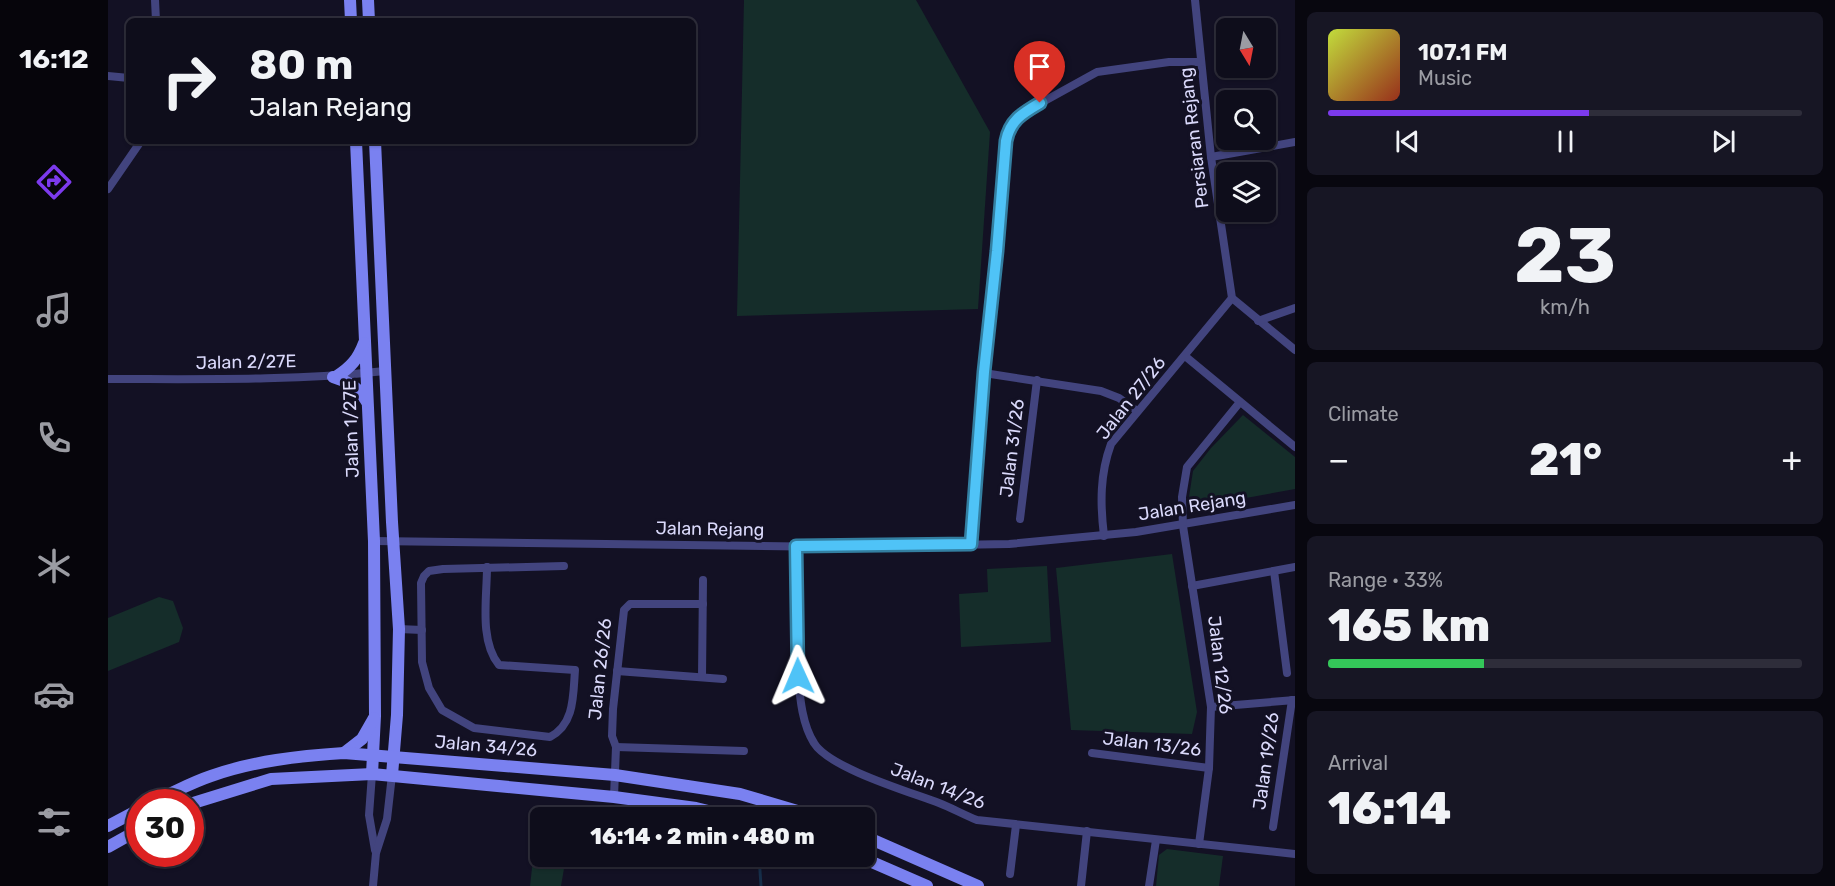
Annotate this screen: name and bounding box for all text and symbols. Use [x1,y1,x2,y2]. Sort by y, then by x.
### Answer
north arrow [1216,18,1276,78]
map controls [1216,18,1276,222]
text: 107.1 FM [1418,39,1508,66]
text: 80 m [249,40,353,90]
pin [1014,41,1065,103]
icon: right [150,42,228,120]
text: 16:12 [19,43,89,75]
icon: arrive [1023,50,1056,83]
street label: Persiaran Rejang [1174,66,1214,210]
text: Music [1418,66,1472,90]
button: search [1216,90,1276,150]
text: Jalan Rejang [249,91,412,123]
icon: previous [1391,125,1424,158]
icon: pause [1549,125,1582,158]
icon: next [1707,125,1740,158]
icon: directions [33,161,75,203]
button: layers [1216,162,1276,222]
text: 23 [1514,209,1616,302]
icon: music [33,289,75,331]
text: km/h [1540,295,1590,319]
street label: Jalan 2/27E [196,350,296,374]
street label: Jalan 27/26 [1092,352,1170,444]
street label: Jalan 1/27E [338,380,364,478]
street label: Jalan 31/26 [995,397,1029,498]
text: Climate [1328,402,1399,426]
icon: phone [33,417,75,459]
text: 21° [1529,433,1602,486]
text: − [1328,440,1349,479]
text: + [1781,440,1802,479]
street label: Jalan Rejang [1137,487,1247,525]
street label: Jalan Rejang [655,517,765,541]
icon: climate [33,545,75,587]
text: Range · 33% [1328,568,1443,592]
text: 165 km [1328,599,1490,652]
street label: Jalan 12/26 [1203,615,1237,716]
street label: Jalan 26/26 [584,617,616,721]
position arrow [766,644,830,708]
icon: car [33,673,75,715]
street label: Jalan 19/26 [1248,711,1284,811]
street label: Jalan 13/26 [1101,727,1203,761]
street label: Jalan 34/26 [434,731,538,761]
text: Arrival [1328,751,1388,775]
street label: Jalan 14/26 [888,758,989,814]
text: 16:14 [1328,782,1451,835]
speed limit sign: 30 [126,789,204,867]
icon: filters [33,801,75,843]
text: 16:14 · 2 min · 480 m [590,823,815,850]

